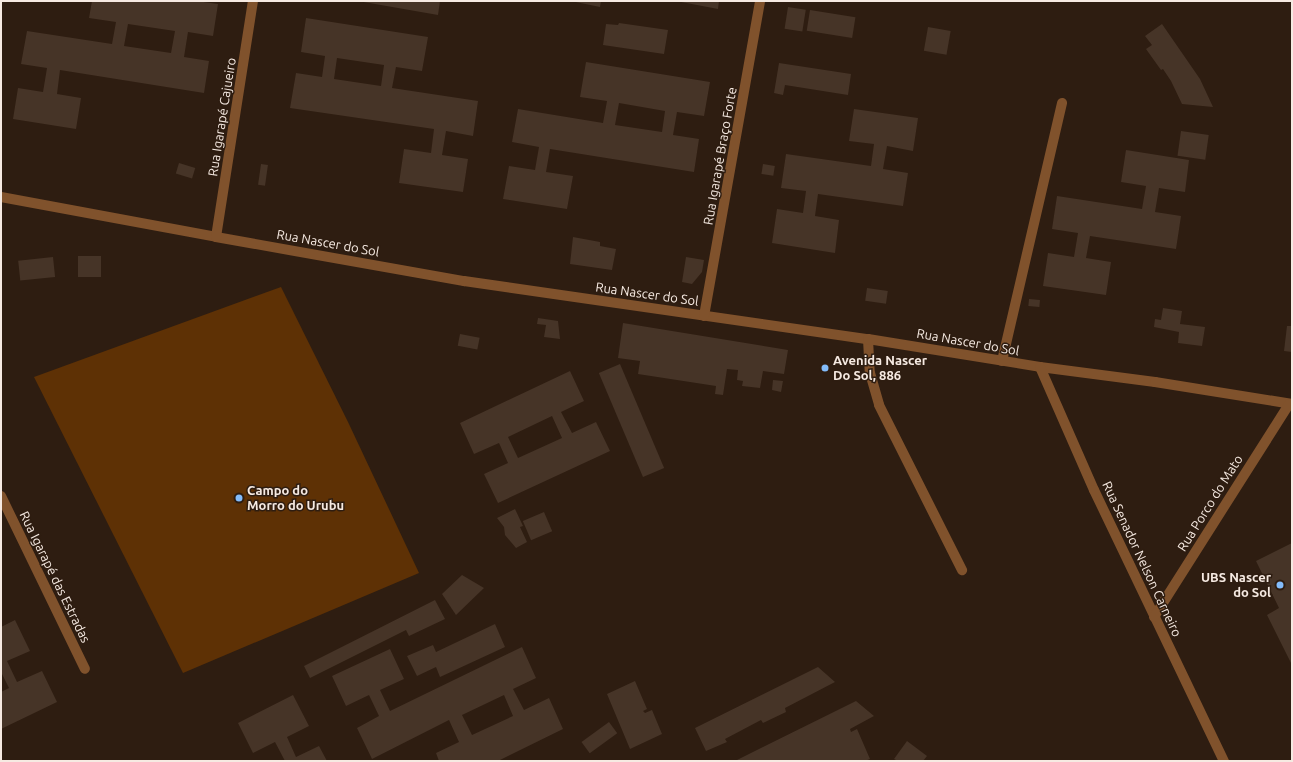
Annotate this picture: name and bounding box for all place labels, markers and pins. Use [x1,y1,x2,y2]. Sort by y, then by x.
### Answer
place label: Avenida Nascer Do Sol, 886 [833,353,927,384]
marker: Avenida Nascer Do Sol, 886 [820,363,830,373]
place label: Campo do Morro do Urubu [247,483,344,514]
marker: Campo do Morro do Urubu [234,493,244,503]
place label: UBS Nascer do Sol [1201,570,1271,601]
marker: UBS Nascer do Sol [1274,579,1286,591]

